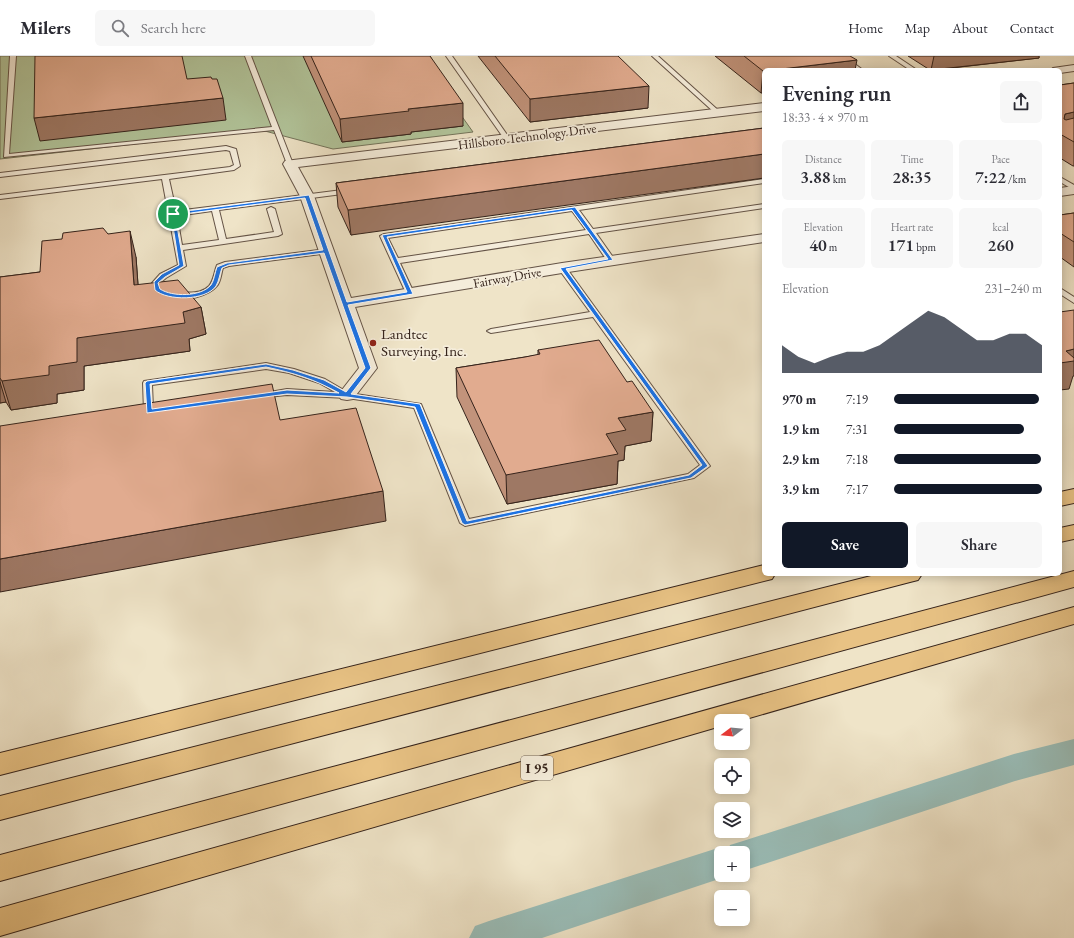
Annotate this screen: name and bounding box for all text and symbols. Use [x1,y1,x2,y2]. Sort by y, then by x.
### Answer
search box [95,10,375,46]
text: Milers [20,15,71,40]
icon: search [109,17,131,39]
text: Search here [141,18,206,37]
text: Home [848,19,883,37]
text: Map [905,19,930,37]
text: About [952,19,988,37]
text: Contact [1010,19,1054,37]
text: Evening run [782,79,891,108]
button: share [1000,81,1042,123]
text: 18:33 · 4 × 970 m [782,109,869,126]
street label: Hillsboro Technology Drive [457,120,597,153]
text: Distance [805,152,842,166]
text: Time [901,152,923,166]
text: Pace [991,152,1010,166]
text: 3.88 [800,166,831,188]
text: 28:35 [892,166,932,188]
text: 7:22 [975,166,1006,188]
text: km [831,172,846,186]
text: /km [1006,172,1026,186]
pin [156,197,190,231]
icon: arrive [162,203,184,225]
text: Elevation [804,220,843,234]
text: Heart rate [891,220,933,234]
text: kcal [992,220,1009,234]
text: 40 [809,234,827,256]
text: 171 [888,234,914,256]
text: 260 [988,234,1014,256]
text: m [827,240,837,254]
text: bpm [914,240,936,254]
street label: Fairway Drive [472,263,542,292]
text: Elevation [782,280,829,297]
text: 231–240 m [985,280,1042,297]
place label: Landtec Surveying, Inc. [381,324,467,360]
marker: Landtec Surveying, Inc. [368,338,378,348]
text: 970 m [782,391,816,408]
text: 7:19 [846,391,868,408]
text: 1.9 km [782,421,820,438]
text: 7:31 [846,421,868,438]
text: 2.9 km [782,451,820,468]
text: 7:18 [846,451,868,468]
text: 3.9 km [782,481,820,498]
text: 7:17 [846,481,868,498]
button: Save [782,522,908,568]
button: Share [916,522,1042,568]
north arrow [714,714,750,750]
map controls [714,714,750,926]
road number: I 95 [521,756,553,780]
button: locate [714,758,750,794]
button: layers [714,802,750,838]
button: + [714,846,750,882]
button: − [714,890,750,926]

